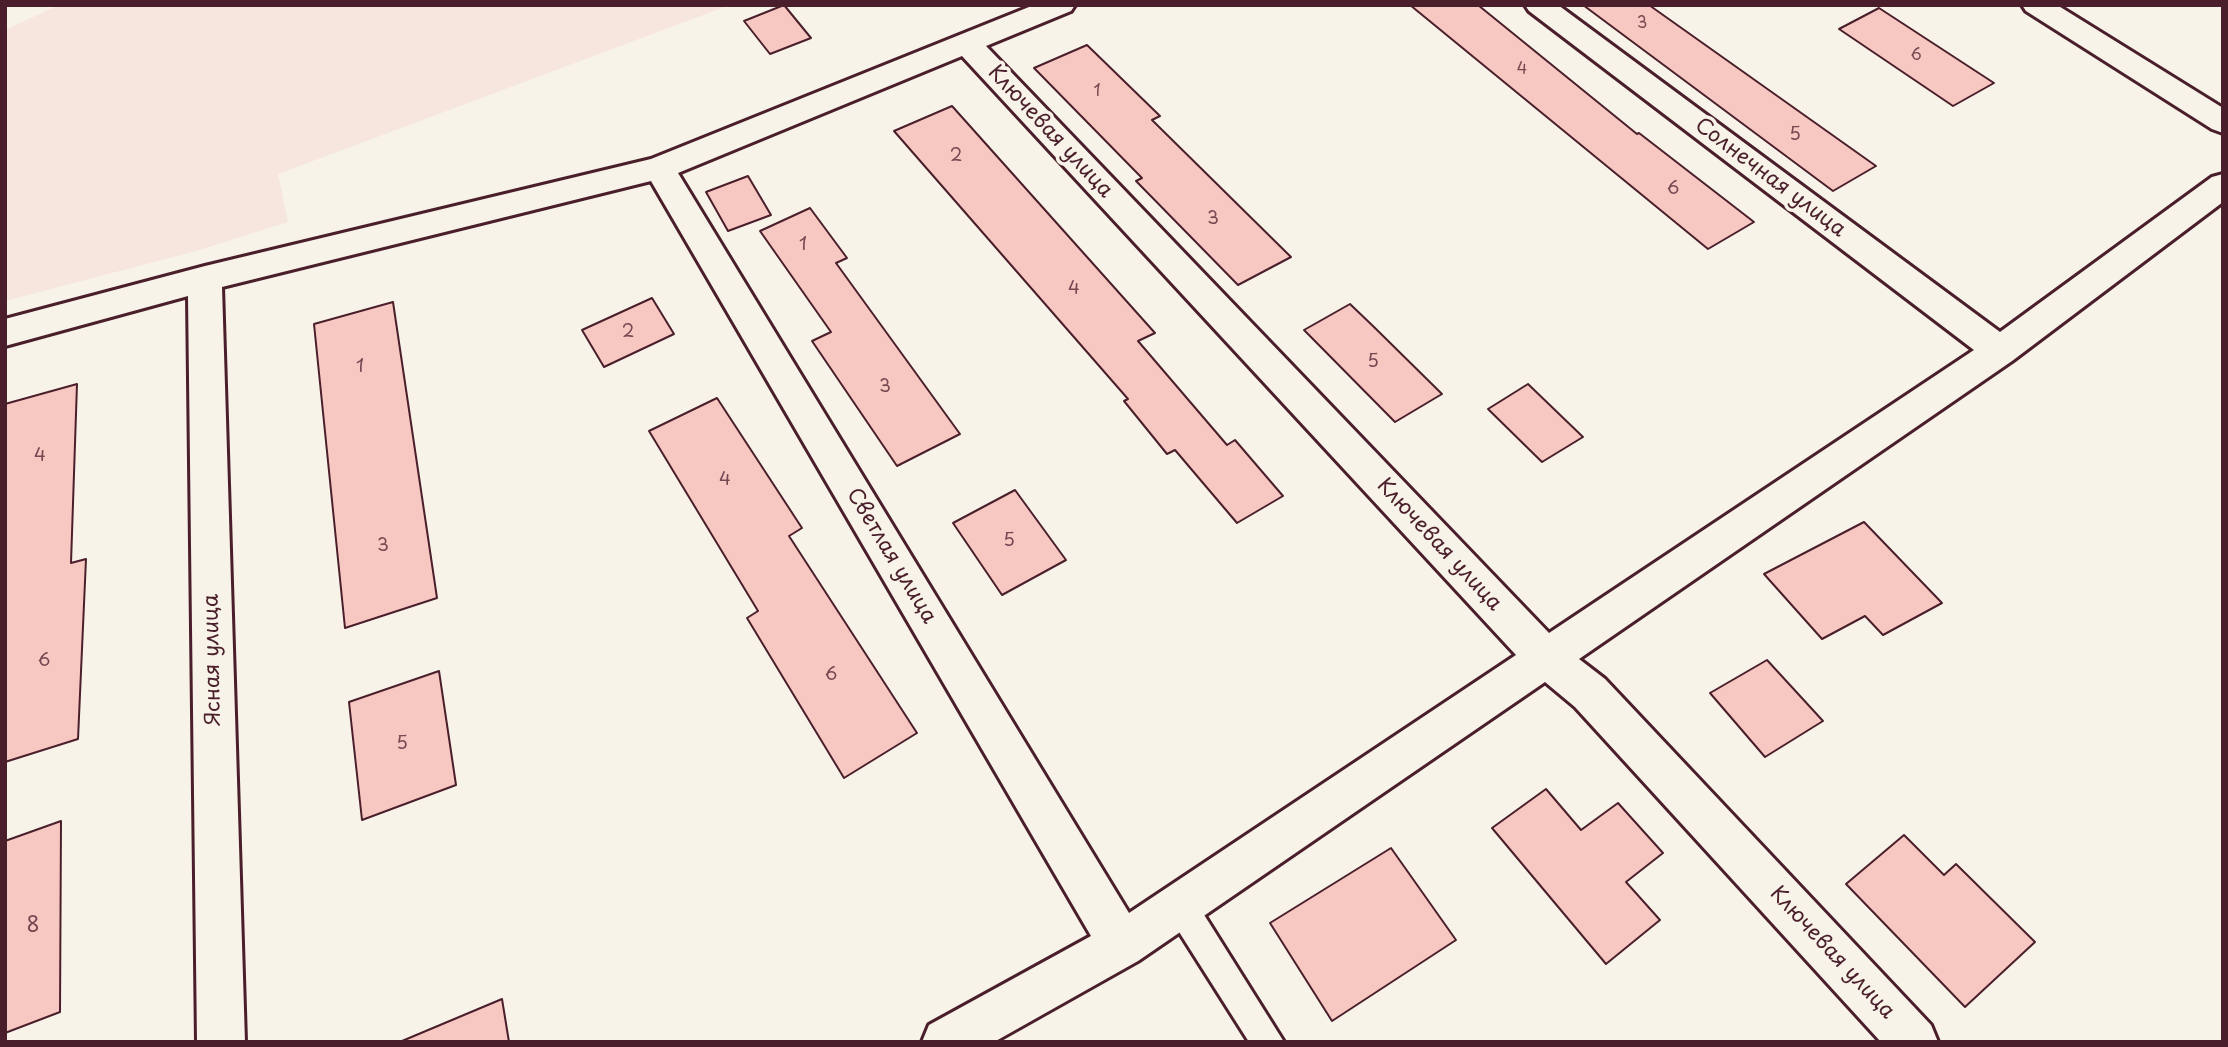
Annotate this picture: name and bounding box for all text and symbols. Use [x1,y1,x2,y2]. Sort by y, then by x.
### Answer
house number: 3 [1637,14,1647,34]
house number: 6 [1910,46,1922,66]
house number: 4 [1517,60,1527,80]
street label: Ключевая улица [982,61,1118,203]
house number: 1 [1093,82,1101,102]
street label: Солнечная улица [1690,113,1850,243]
house number: 5 [1789,124,1801,146]
house number: 2 [950,145,962,167]
house number: 6 [1667,178,1679,200]
house number: 3 [1207,208,1219,230]
house number: 1 [799,234,807,256]
house number: 4 [1068,278,1080,300]
house number: 2 [622,321,634,343]
house number: 5 [1367,351,1379,373]
house number: 1 [356,356,364,378]
house number: 3 [879,376,891,398]
house number: 4 [34,445,46,467]
house number: 4 [719,469,731,491]
street label: Ключевая улица [1371,474,1507,616]
street label: Светлая улица [841,484,941,628]
house number: 5 [1003,530,1015,552]
house number: 3 [377,535,389,557]
street label: Ясная улица [199,594,227,726]
house number: 6 [38,650,50,672]
house number: 6 [825,664,837,686]
house number: 5 [396,733,408,755]
street label: Ключевая улица [1764,882,1900,1024]
house number: 8 [26,913,40,939]

